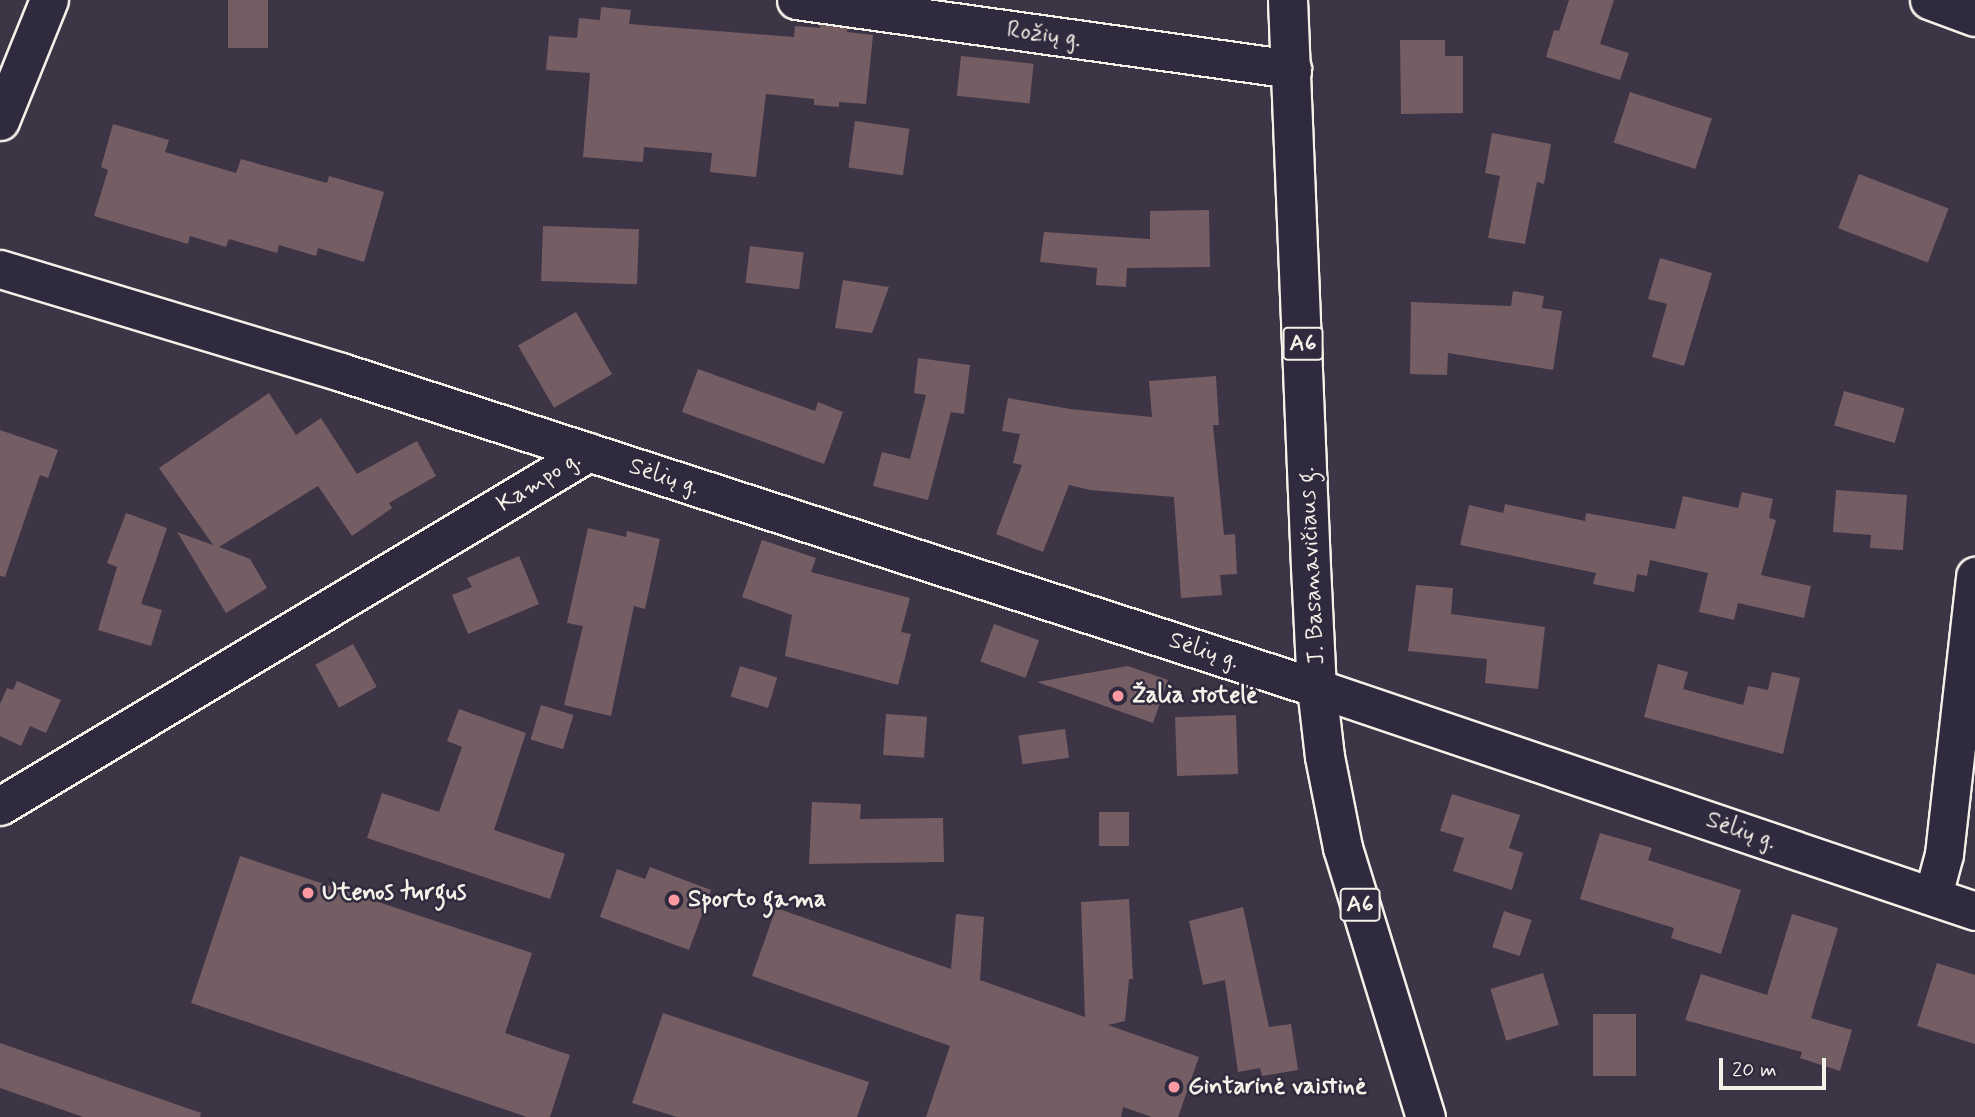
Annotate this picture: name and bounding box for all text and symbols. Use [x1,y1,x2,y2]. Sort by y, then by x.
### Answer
street label: Rožių g. [1005,16,1083,54]
road number: A6 [1282,324,1324,364]
street label: Kampo g. [492,445,586,519]
street label: Sėlių g. [625,452,703,502]
street label: J. Basanavičiaus g. [1292,467,1332,665]
street label: Sėlių g. [1165,626,1243,676]
place label: Žalia stotelė [1132,682,1258,710]
marker: Žalia stotelė [1110,688,1126,704]
street label: Sėlių g. [1702,806,1780,856]
place label: Utenos turgus [322,879,466,907]
marker: Utenos turgus [300,885,316,901]
road number: A6 [1339,885,1381,924]
place label: Sporto gama [688,886,820,914]
marker: Sporto gama [666,892,682,908]
scale bar [1723,1044,1830,1088]
text: 20 m [1732,1056,1777,1084]
place label: Gintarinė vaistinė [1188,1073,1367,1101]
marker: Gintarinė vaistinė [1166,1079,1182,1095]

